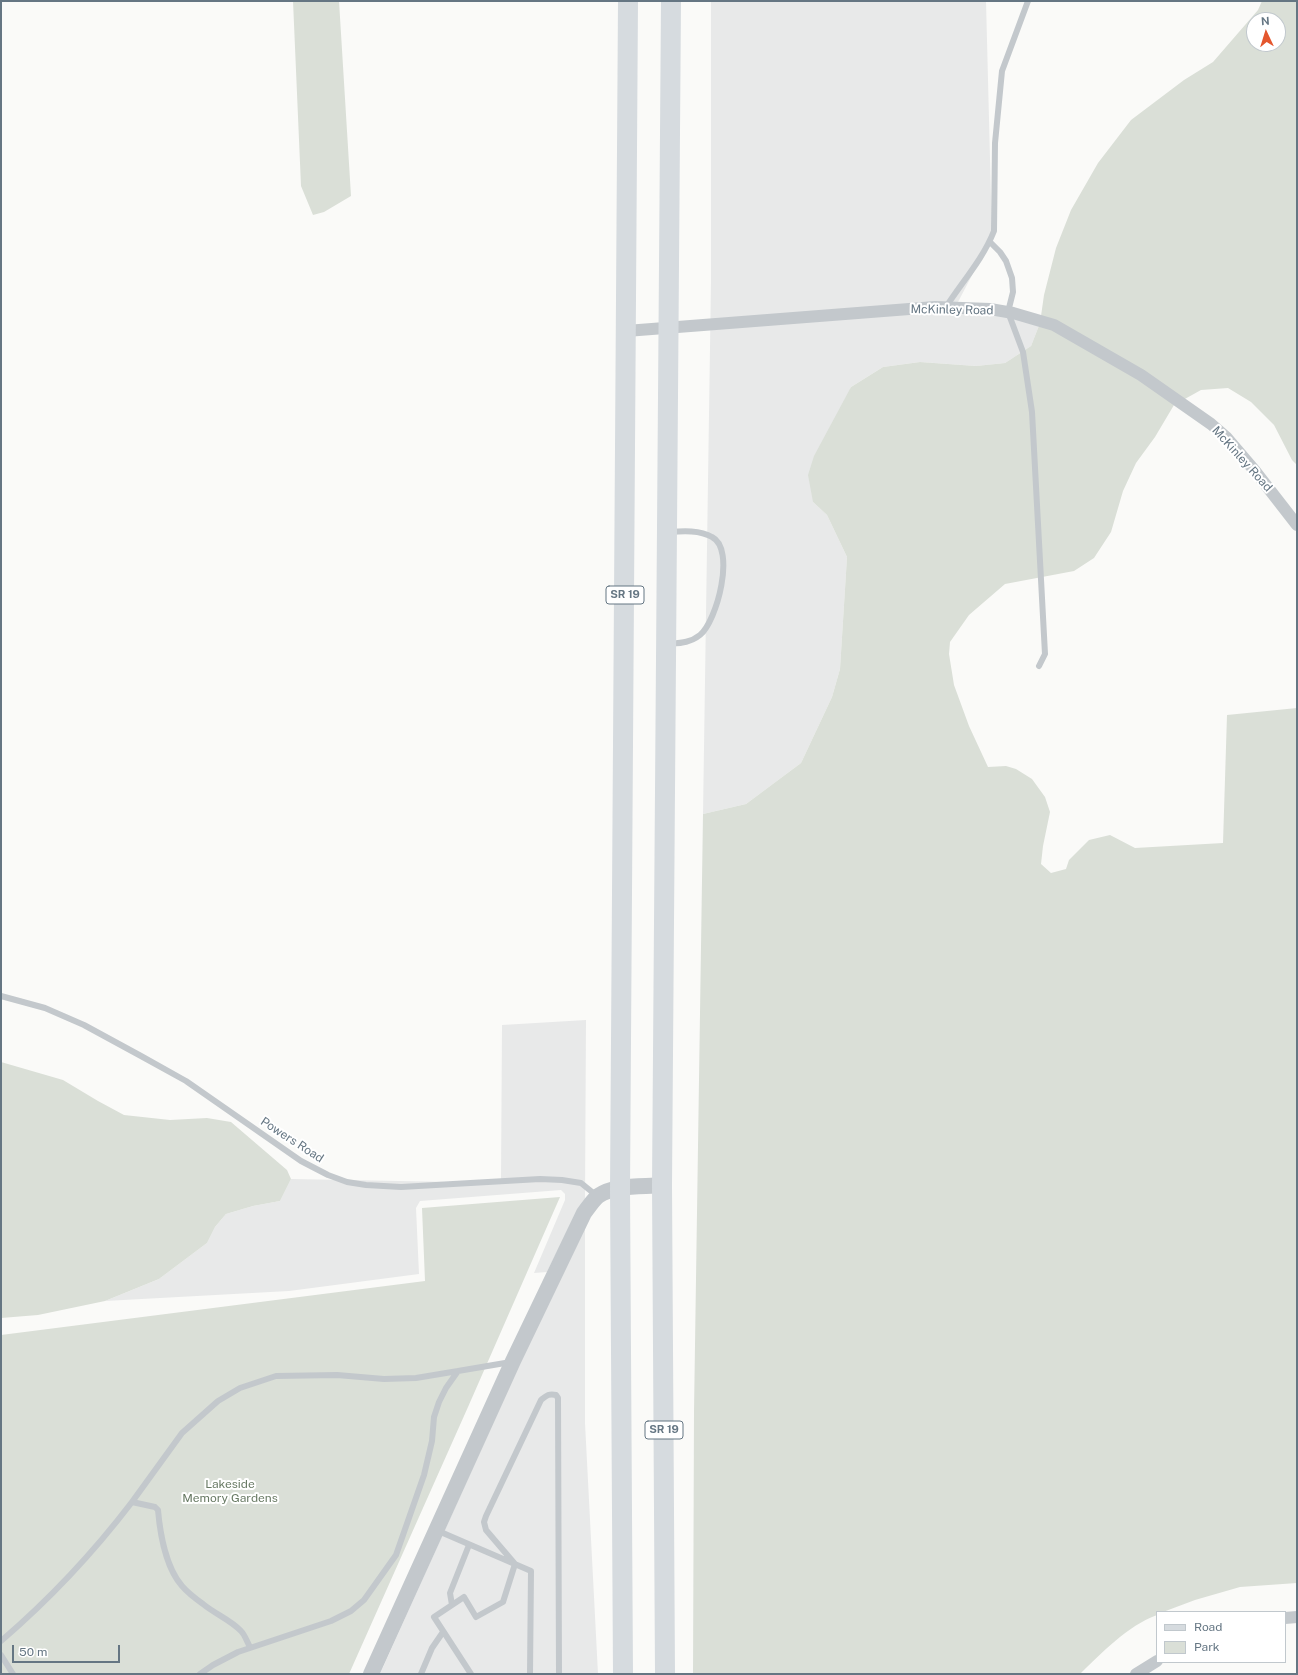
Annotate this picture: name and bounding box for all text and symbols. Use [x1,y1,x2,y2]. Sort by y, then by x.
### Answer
north arrow [1246,12,1286,52]
text: N [1261,15,1270,27]
street label: McKinley Road [910,302,994,318]
street label: McKinley Road [1209,423,1275,495]
road number: SR 19 [606,586,644,604]
street label: Powers Road [258,1114,326,1166]
road number: SR 19 [645,1421,683,1439]
park label: Lakeside Memory Gardens [182,1477,278,1505]
legend [1156,1611,1286,1663]
text: Road [1194,1620,1222,1634]
scale bar [14,1637,122,1663]
text: Park [1194,1640,1220,1654]
text: 50 m [19,1645,47,1659]

